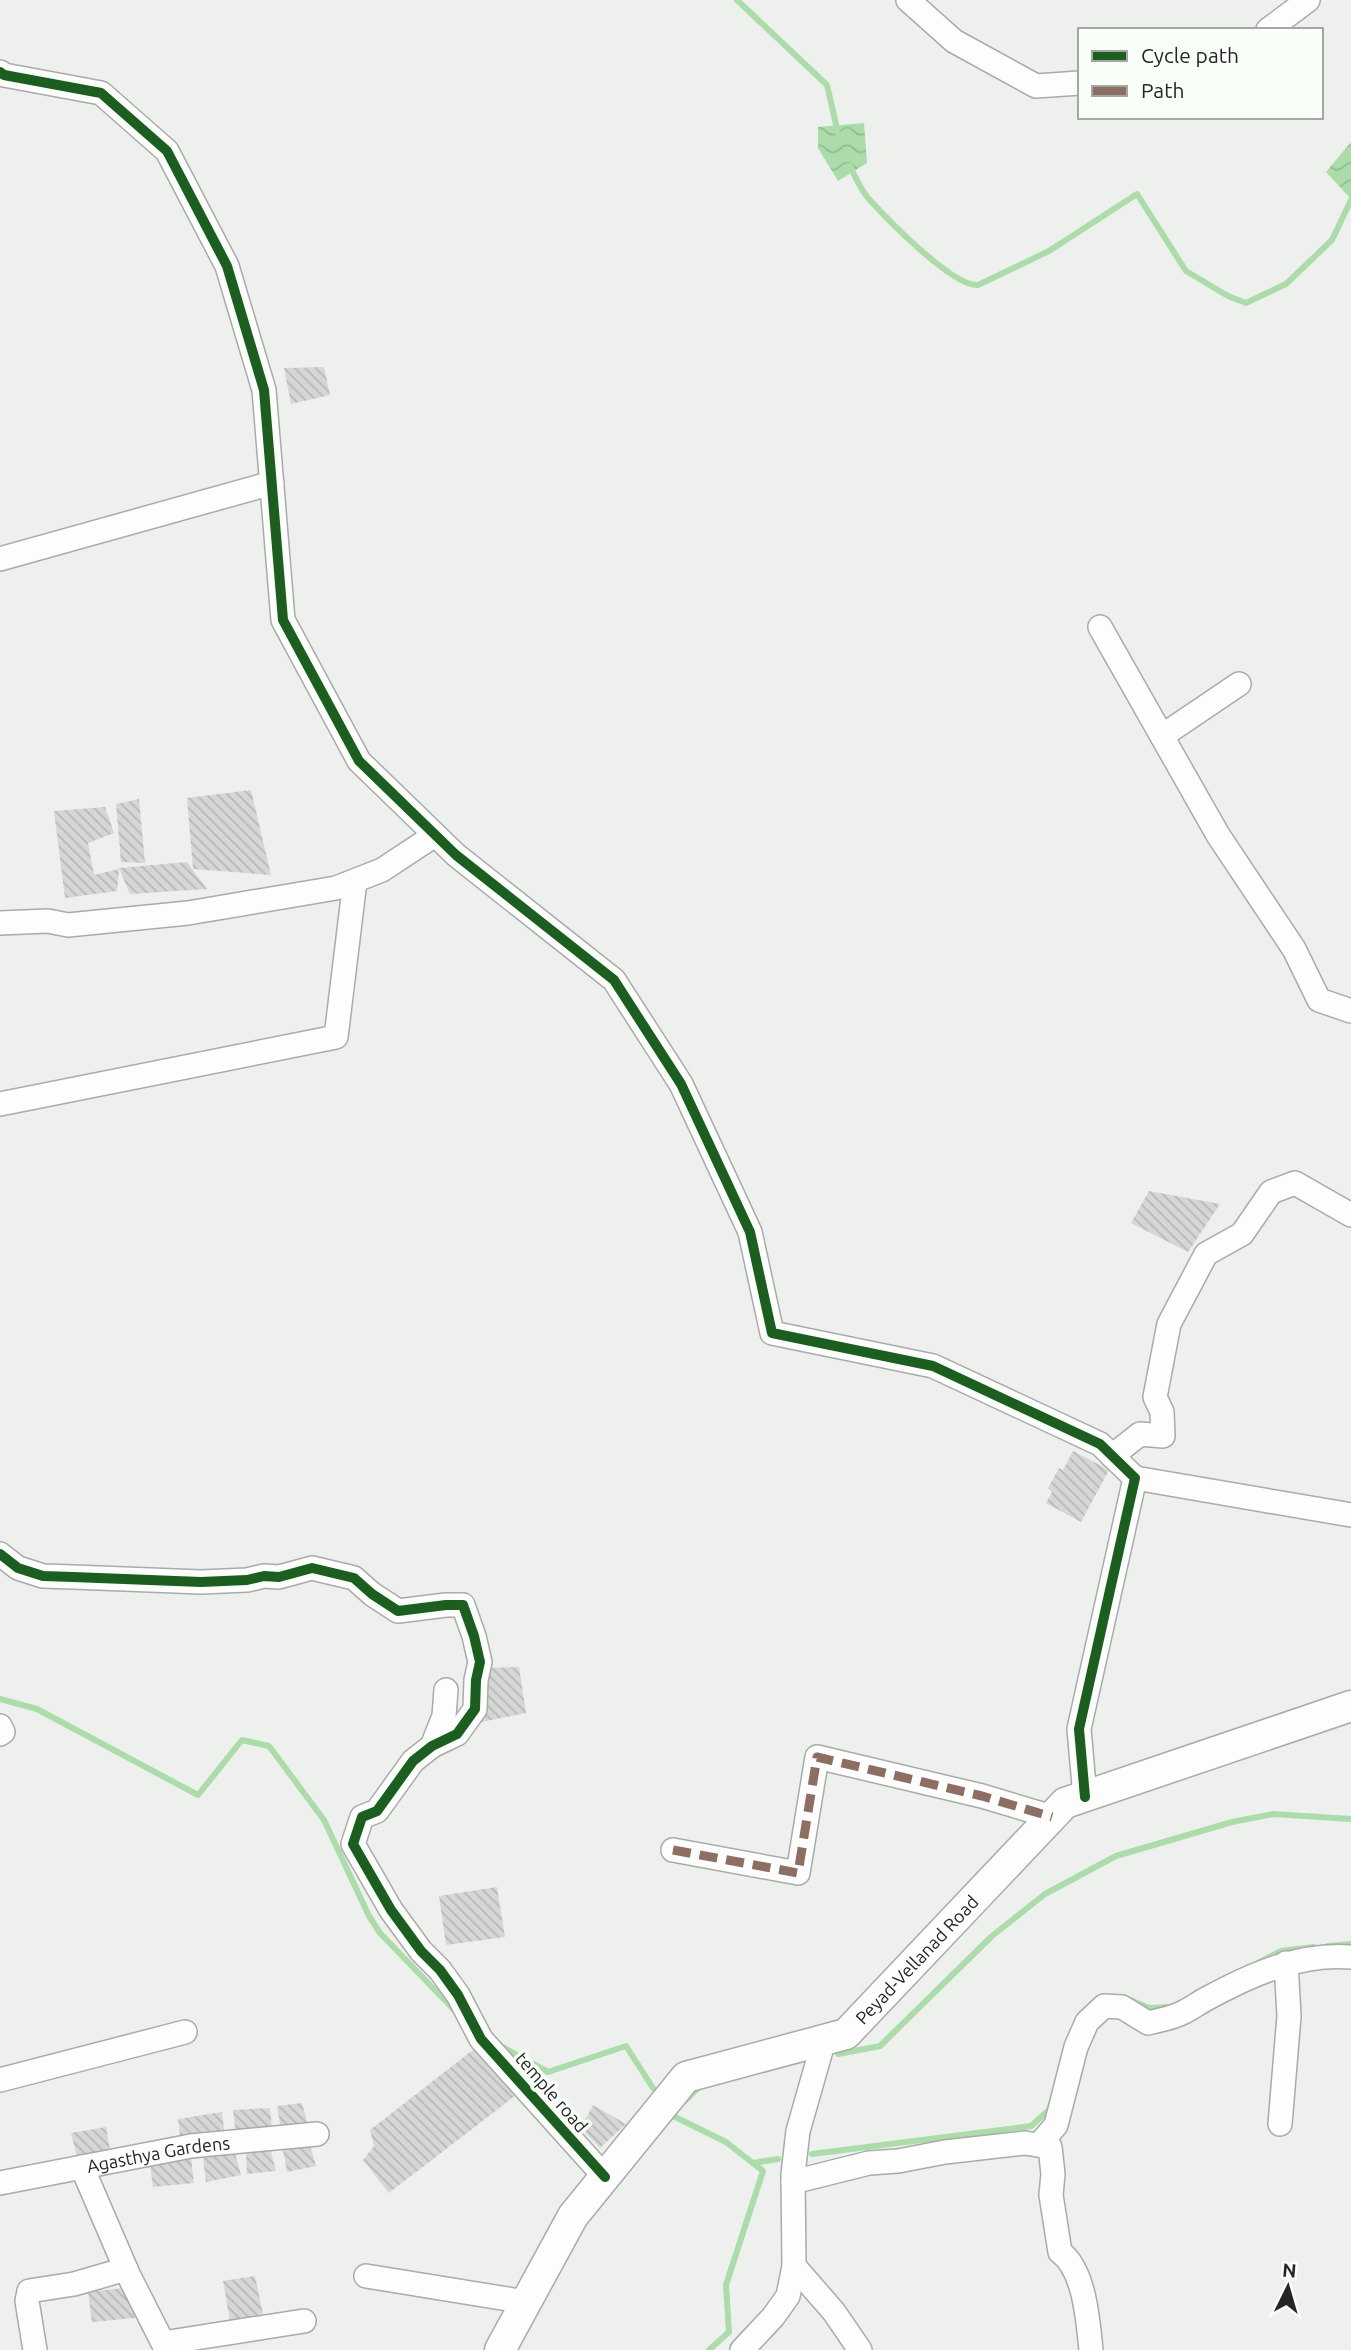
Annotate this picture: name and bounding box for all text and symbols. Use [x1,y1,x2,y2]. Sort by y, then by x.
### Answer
legend [1078,28,1323,119]
text: Cycle path [1141,43,1239,67]
text: Path [1141,78,1184,102]
street label: Peyad-Vellanad Road [851,1891,982,2028]
street label: temple road [512,2048,592,2136]
street label: Agasthya Gardens [85,2132,231,2176]
north arrow [1253,2252,1323,2322]
text: N [1281,2258,1298,2282]

